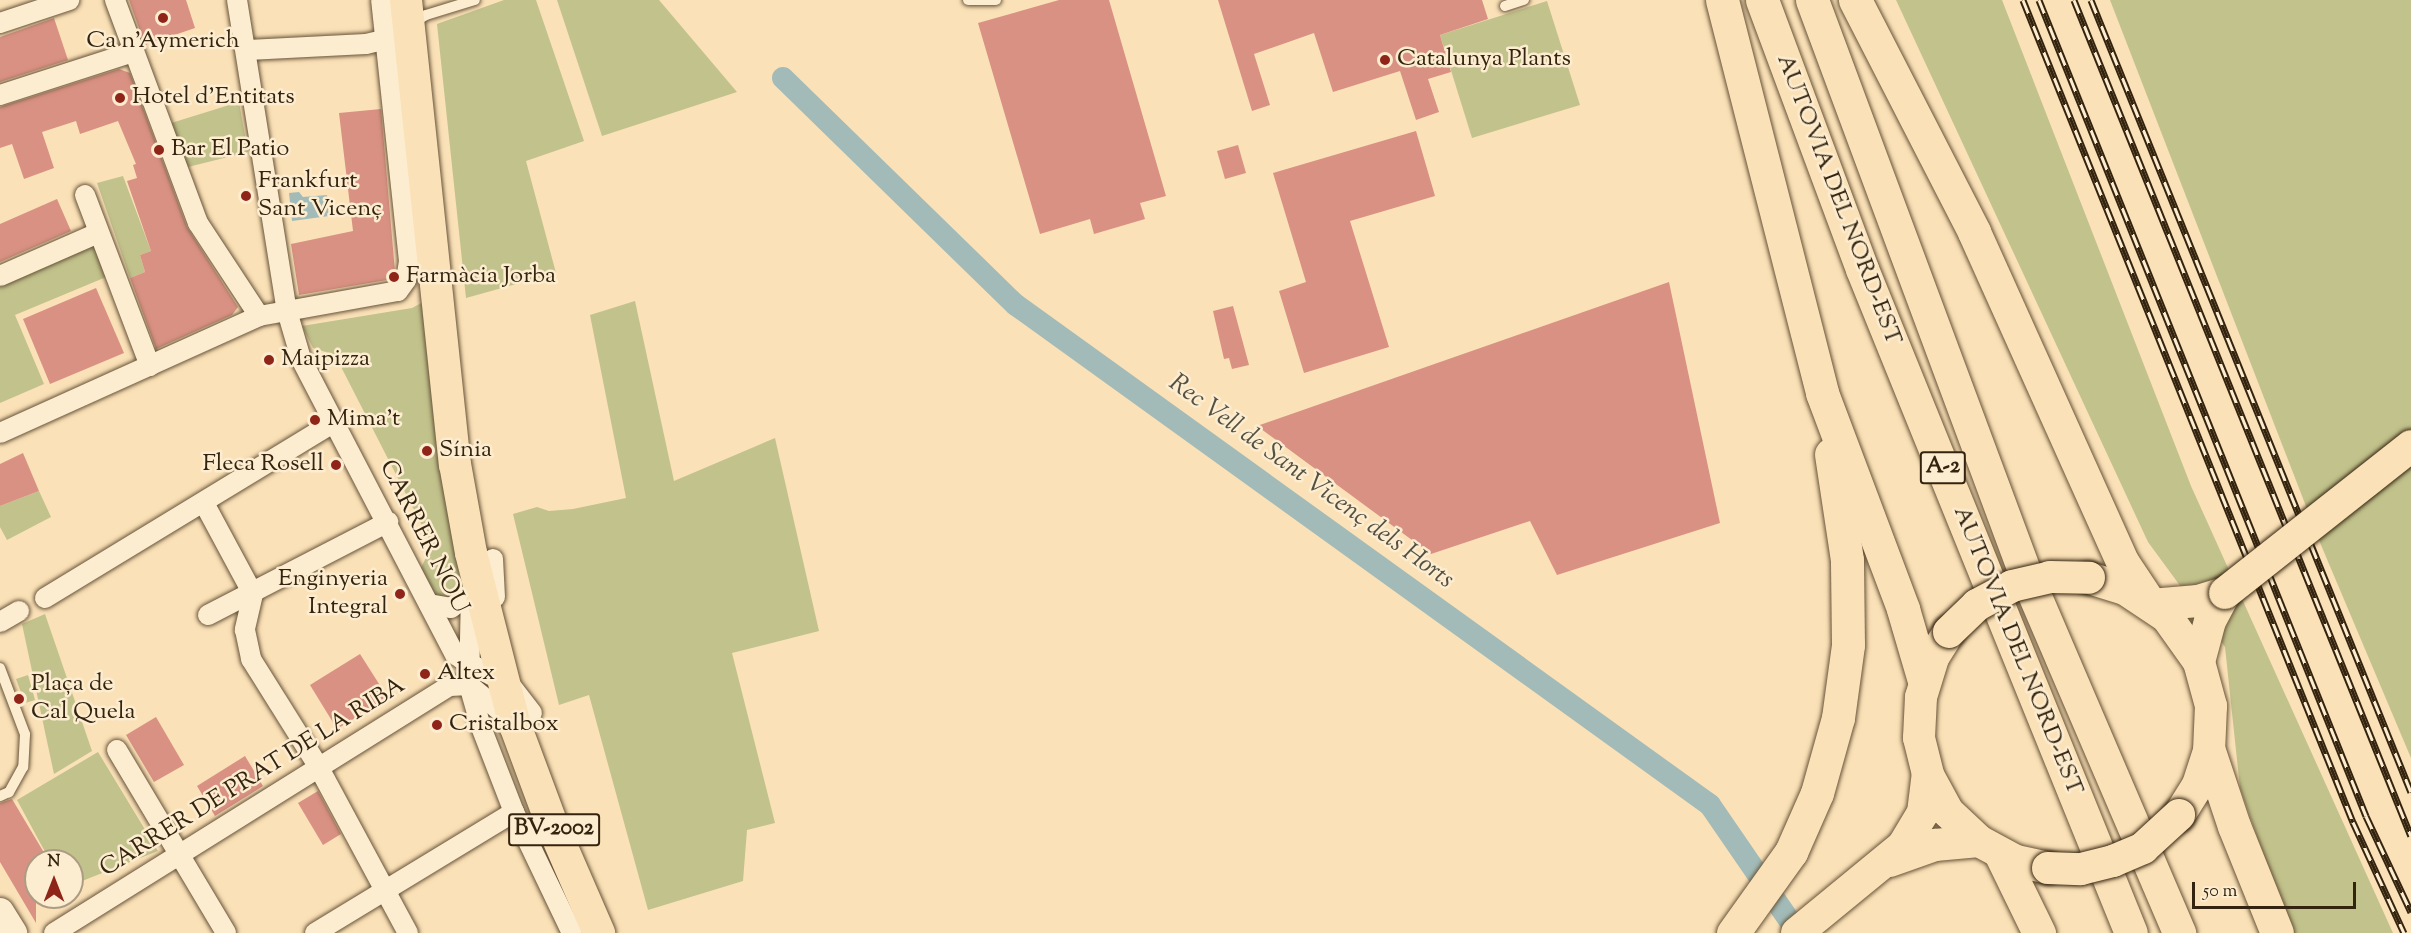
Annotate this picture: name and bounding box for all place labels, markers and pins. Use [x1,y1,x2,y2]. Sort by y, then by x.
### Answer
marker: Ca n'Aymerich [156,11,170,25]
place label: Ca n'Aymerich [86,28,240,56]
place label: Catalunya Plants [1397,46,1571,74]
marker: Catalunya Plants [1378,53,1392,67]
place label: Hotel d'Entitats [132,84,295,112]
marker: Hotel d'Entitats [113,91,127,105]
place label: Bar El Patio [171,136,289,164]
marker: Bar El Patio [152,143,166,157]
place label: Frankfurt Sant Vicenç [258,168,382,224]
marker: Frankfurt Sant Vicenç [239,189,253,203]
place label: Farmàcia Jorba [406,263,556,291]
marker: Farmàcia Jorba [387,270,401,284]
place label: Maipizza [281,346,370,374]
marker: Maipizza [262,353,276,367]
place label: Mima't [327,406,400,434]
marker: Mima't [308,413,322,427]
place label: Sínia [439,437,492,465]
marker: Sínia [420,444,434,458]
place label: Fleca Rosell [202,451,324,479]
marker: Fleca Rosell [329,458,343,472]
place label: Enginyeria Integral [278,566,388,622]
marker: Enginyeria Integral [393,587,407,601]
place label: Altex [437,660,495,688]
marker: Altex [418,667,432,681]
place label: Plaça de Cal Quela [31,671,136,727]
marker: Plaça de Cal Quela [12,692,26,706]
place label: Cristalbox [449,711,559,739]
marker: Cristalbox [430,718,444,732]

